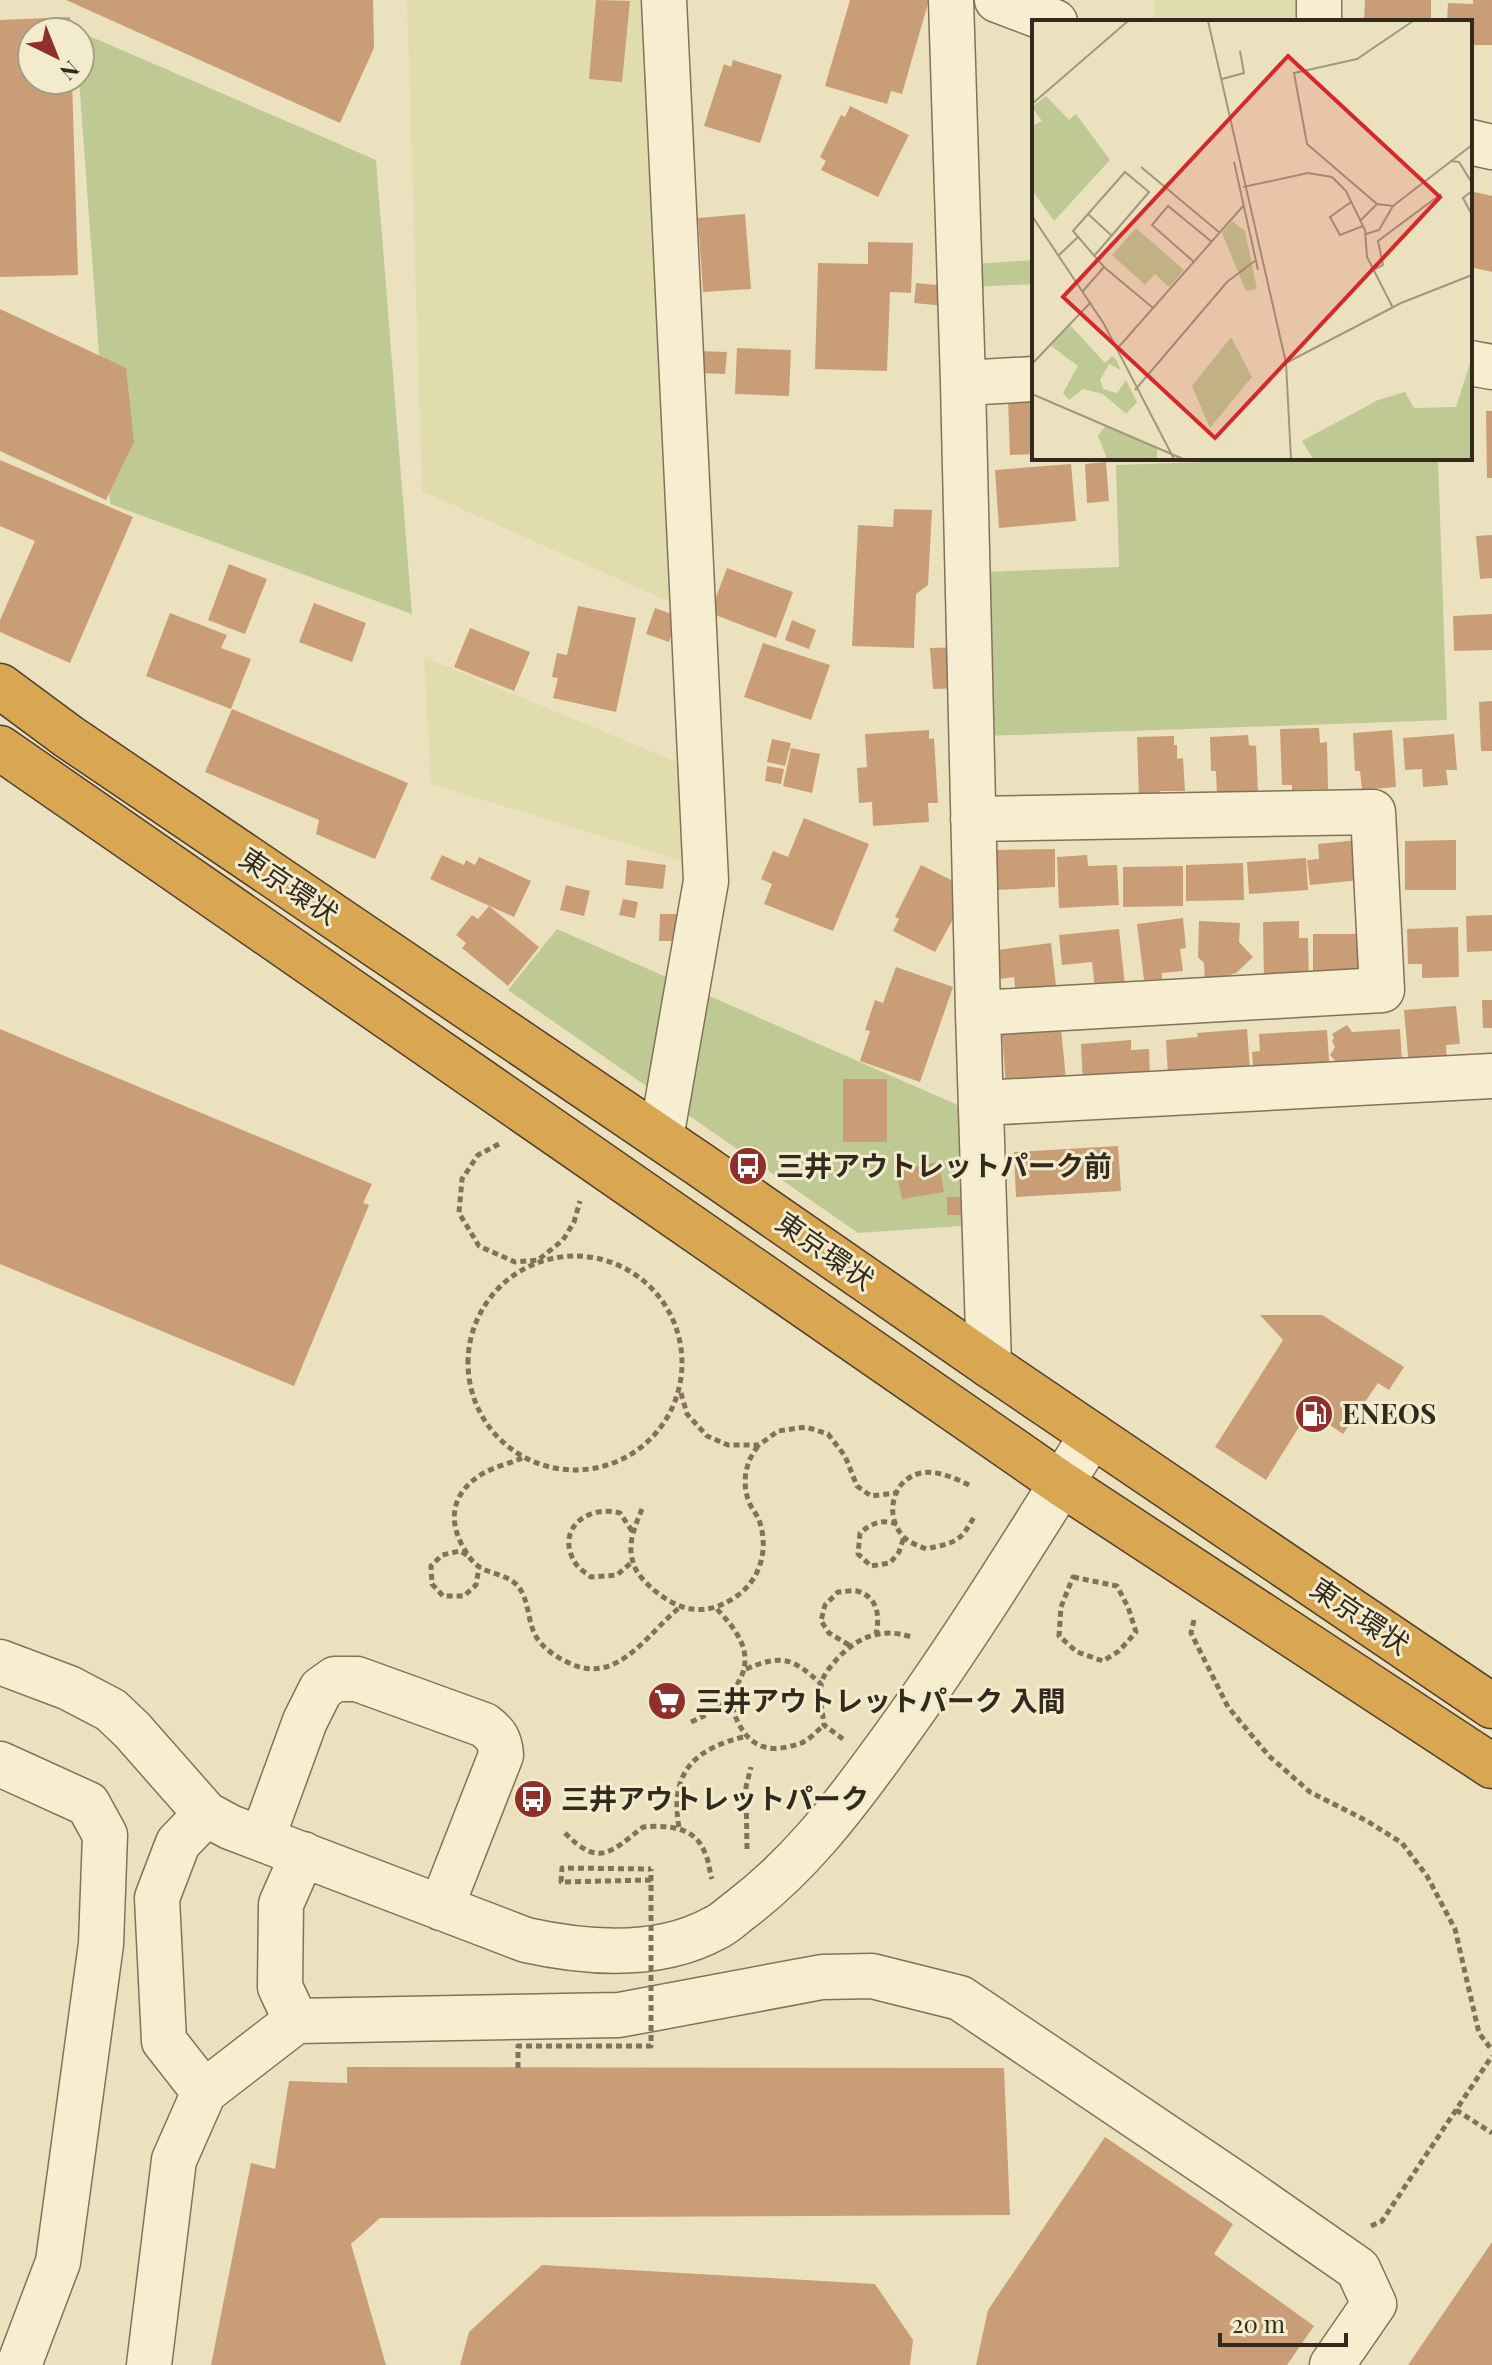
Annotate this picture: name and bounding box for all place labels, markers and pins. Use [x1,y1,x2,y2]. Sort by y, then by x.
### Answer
bus stop icon: 三井アウトレットパーク前 [727,1145,769,1187]
place label: 三井アウトレットパーク前 [776,1146,1112,1183]
fuel station icon: ENEOS [1293,1393,1335,1435]
place label: ENEOS [1342,1394,1436,1431]
supermarket icon: 三井アウトレットパーク 入間 [646,1680,688,1722]
place label: 三井アウトレットパーク 入間 [695,1681,1066,1718]
bus stop icon: 三井アウトレットパーク [512,1778,554,1820]
place label: 三井アウトレットパーク [561,1779,869,1816]

